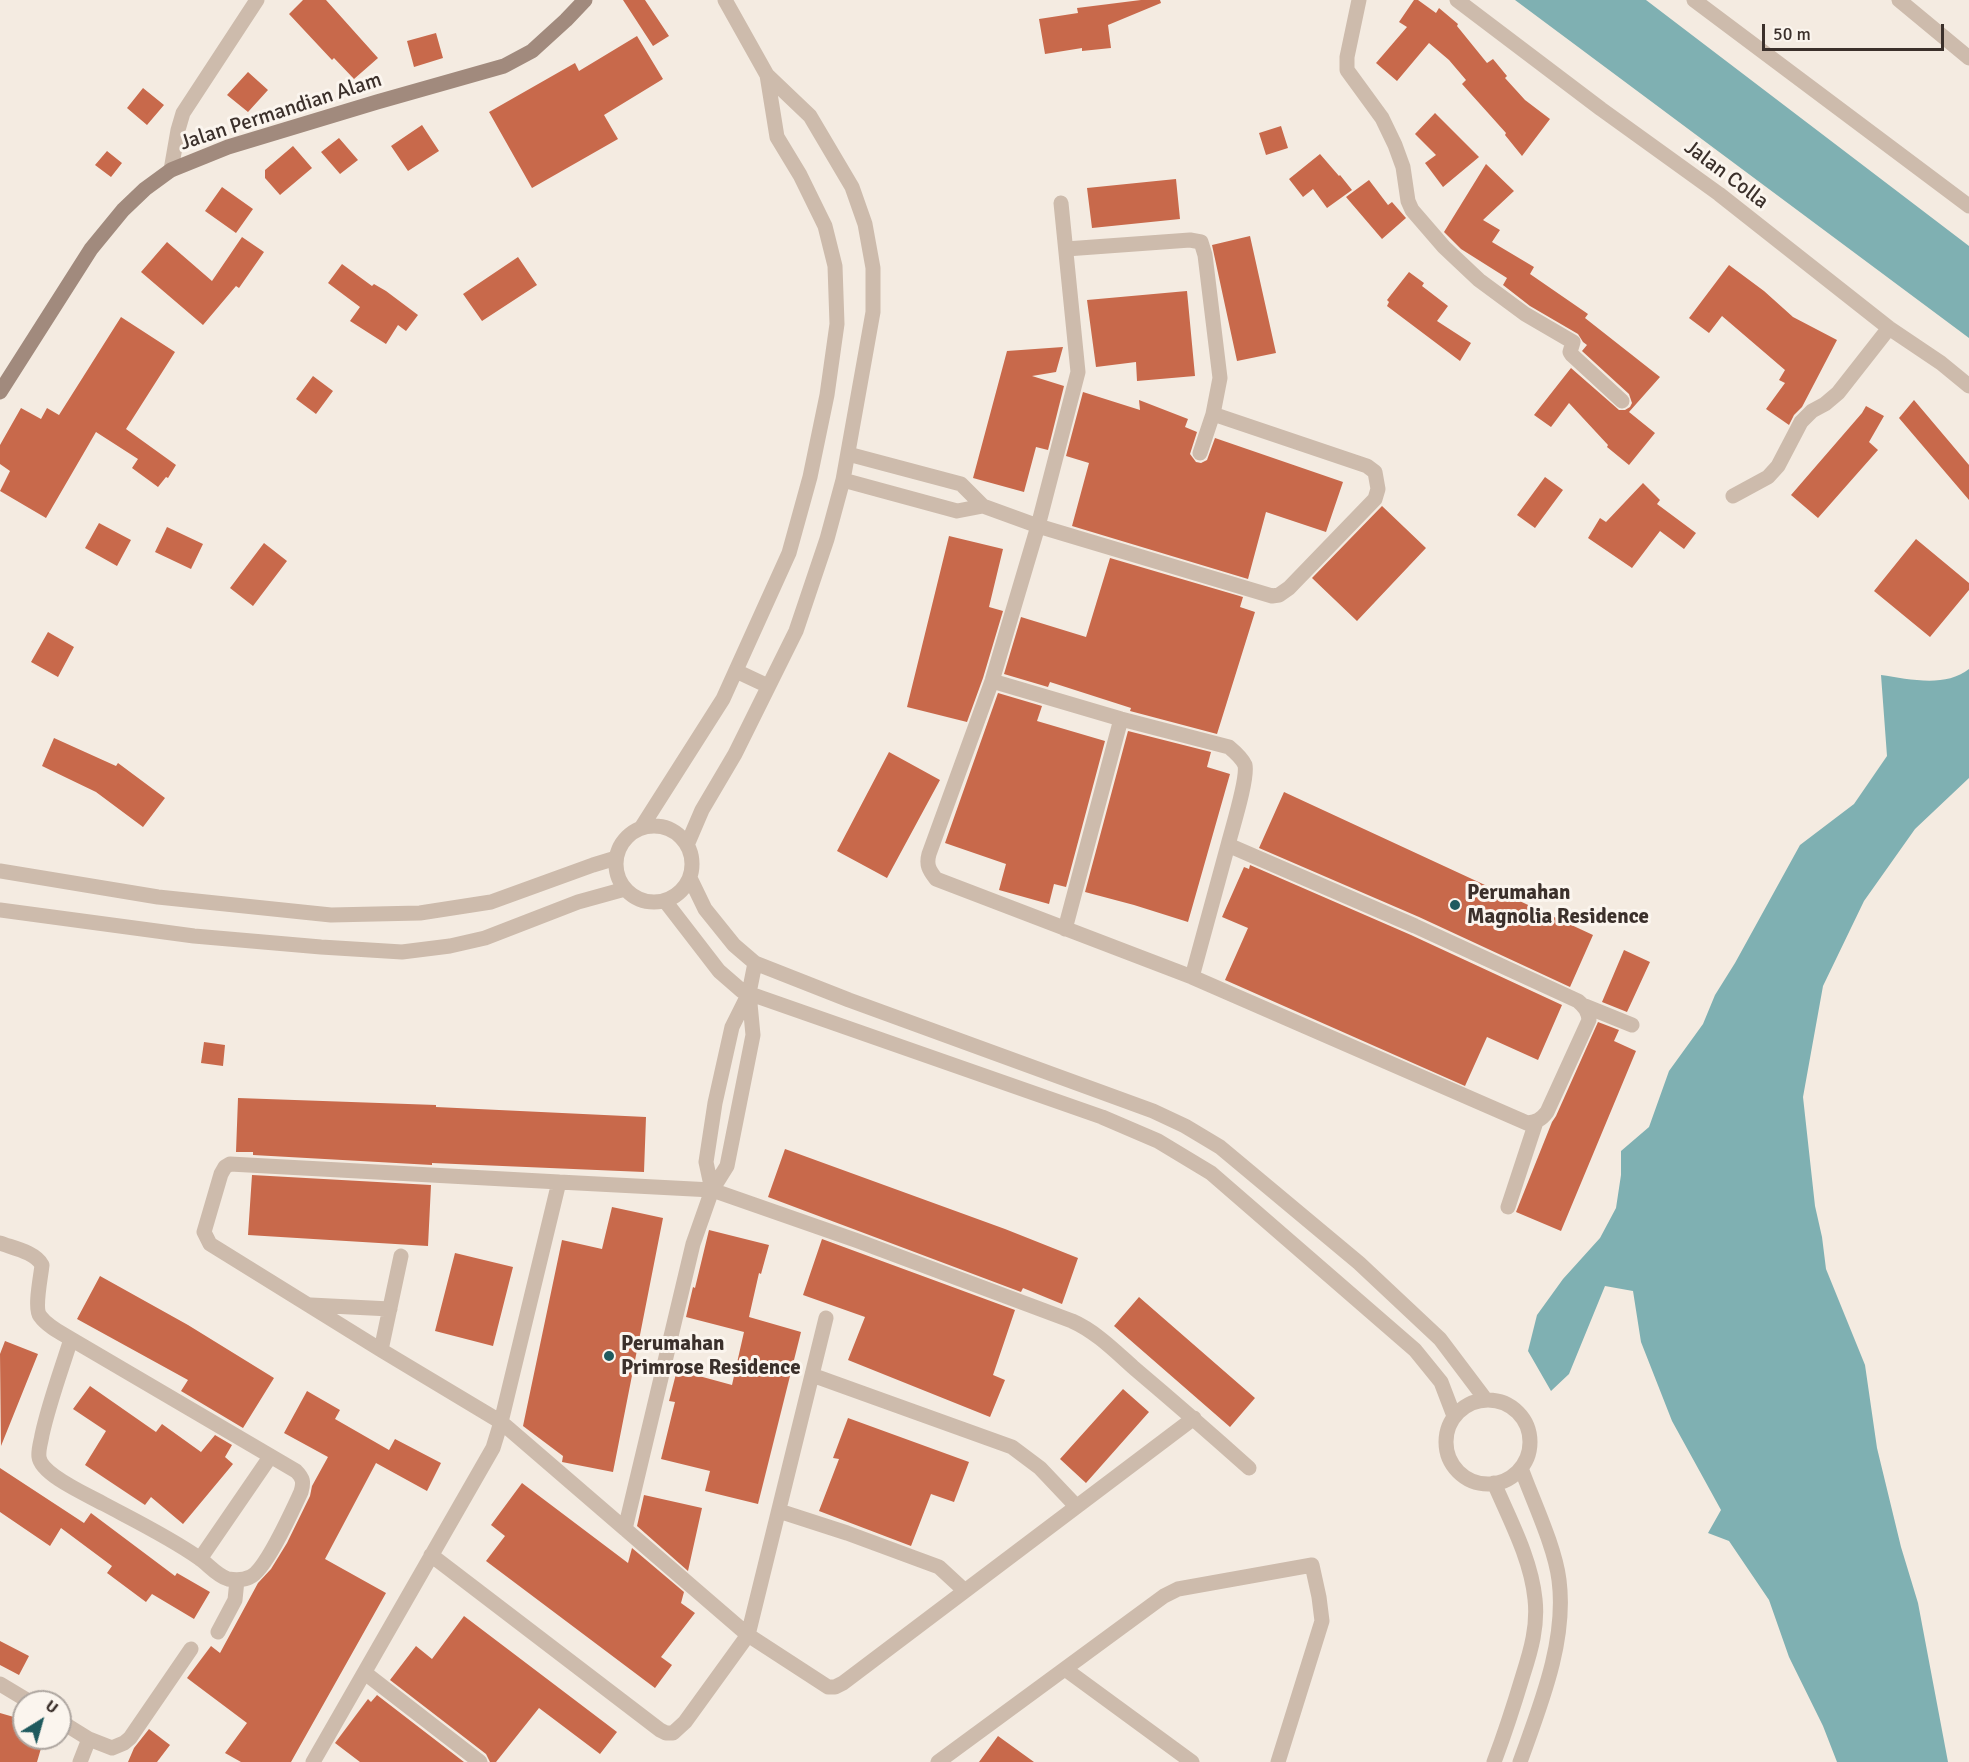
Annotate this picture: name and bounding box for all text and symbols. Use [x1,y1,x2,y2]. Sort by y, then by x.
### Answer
scale bar [1765,12,1946,50]
text: 50 m [1773,23,1811,45]
street label: Jalan Permandian Alam [177,67,385,157]
street label: Jalan Colla [1679,135,1773,215]
place label: Perumahan Magnolia Residence [1467,880,1649,930]
marker: Perumahan Magnolia Residence [1448,898,1462,912]
place label: Perumahan Primrose Residence [621,1331,801,1381]
marker: Perumahan Primrose Residence [602,1349,616,1363]
north arrow [12,1690,72,1750]
text: U [41,1696,62,1718]

